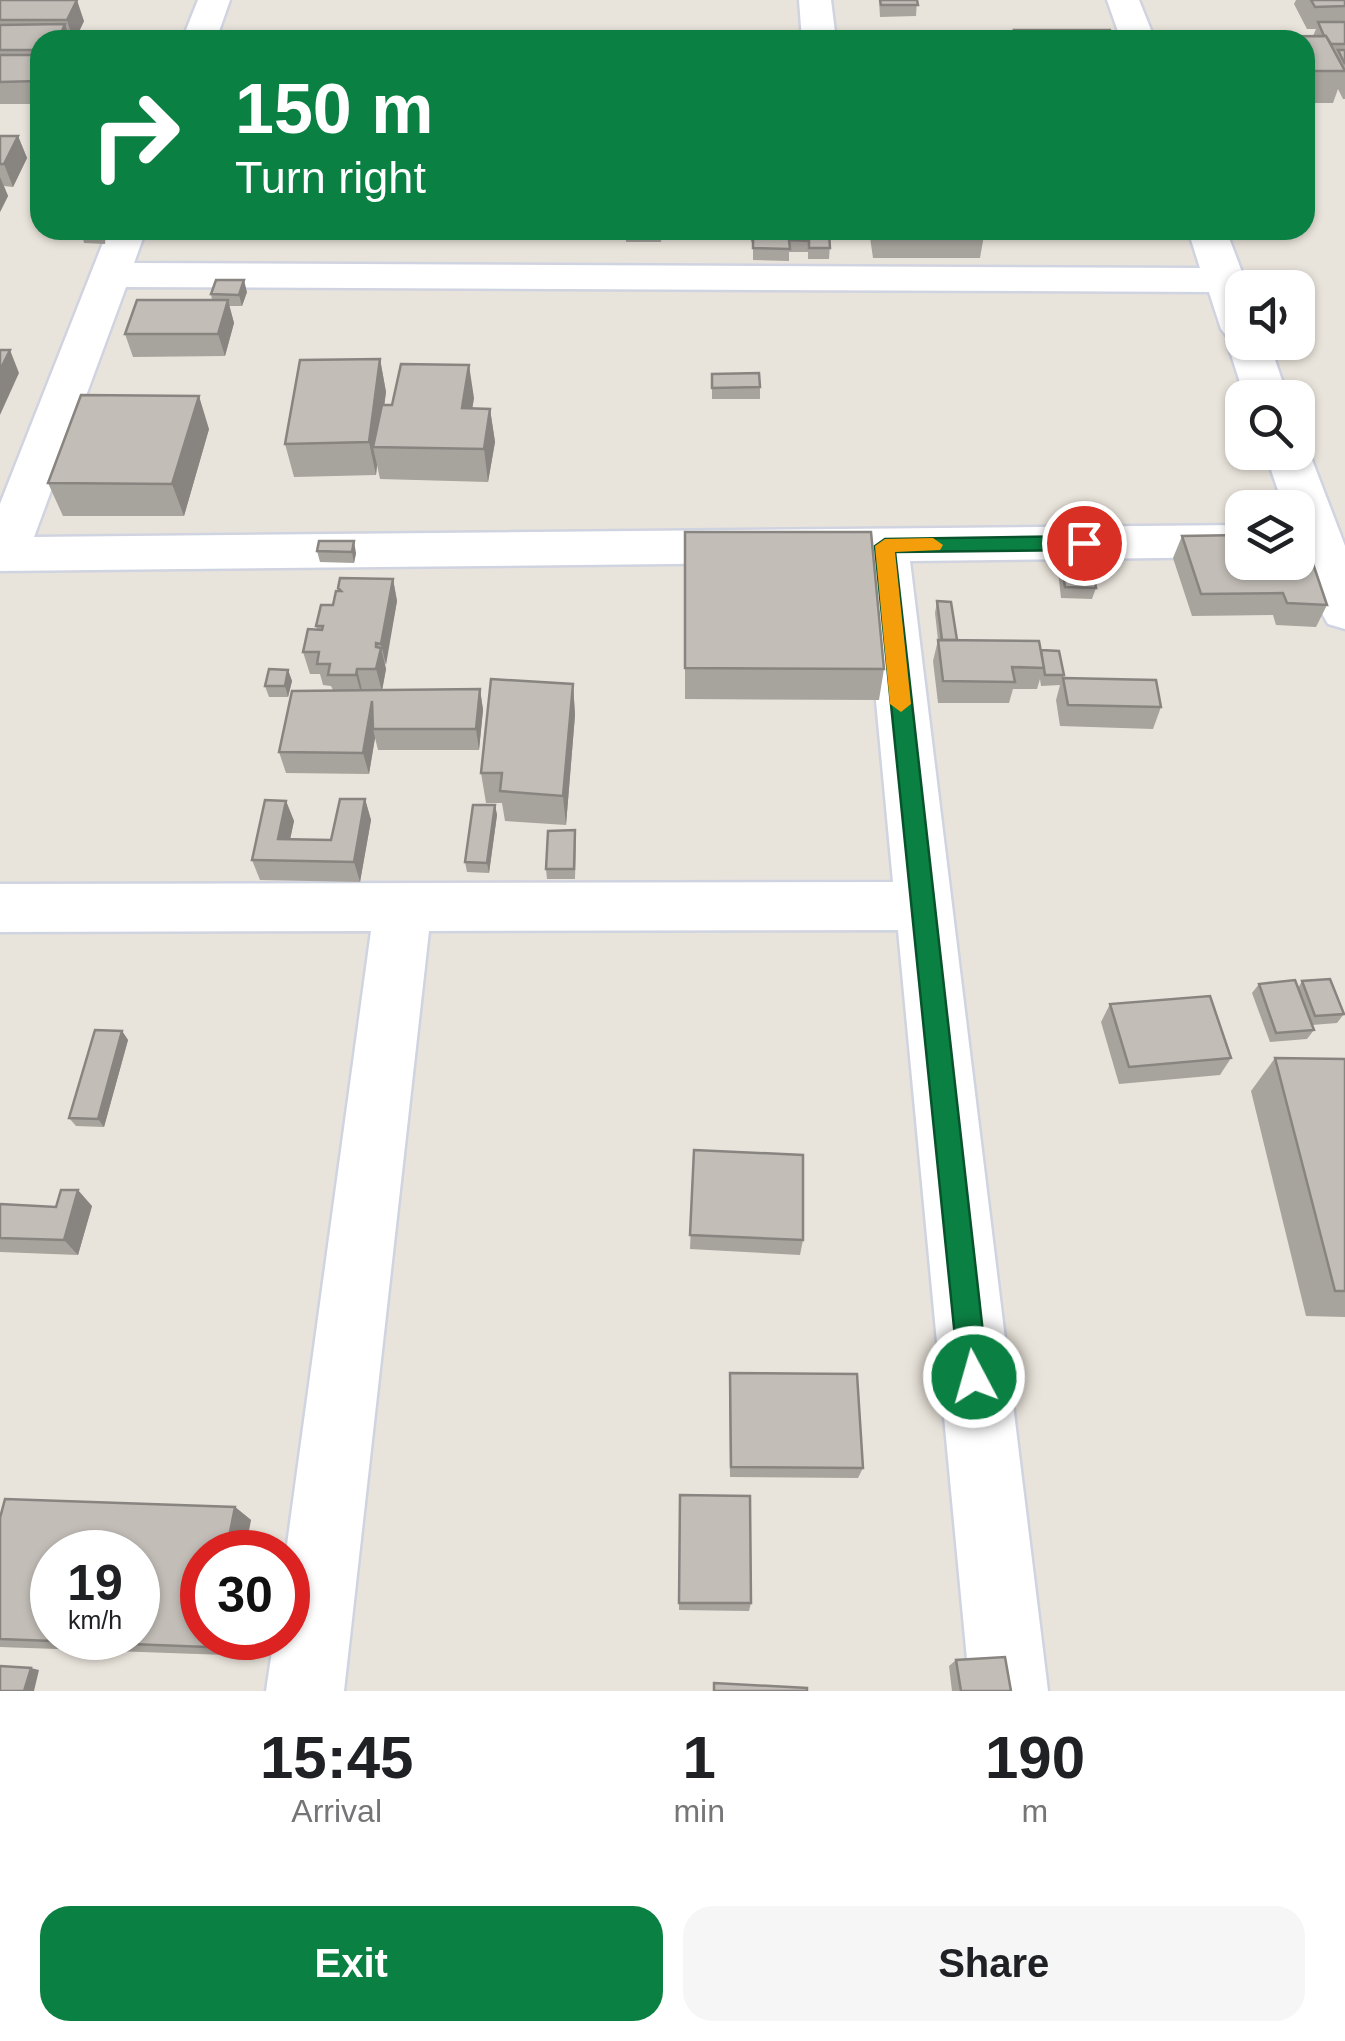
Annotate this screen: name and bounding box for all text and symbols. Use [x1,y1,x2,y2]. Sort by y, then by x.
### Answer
icon: right [70,70,200,200]
text: 150 m [235,70,433,148]
text: Turn right [235,152,426,203]
map controls [1225,270,1315,580]
button: sound [1225,270,1315,360]
button: search [1225,380,1315,470]
button: layers [1225,490,1315,580]
pin [1042,501,1127,586]
icon: arrive [1057,516,1112,571]
position arrow [922,1325,1026,1429]
speed limit sign: 30 [180,1530,310,1660]
text: 19 [67,1555,123,1611]
text: km/h [68,1606,122,1634]
text: 15:45 [260,1724,413,1791]
text: 1 [682,1724,716,1791]
text: 190 [985,1724,1085,1791]
text: Arrival [291,1793,382,1829]
text: min [673,1793,725,1829]
text: m [1022,1793,1048,1829]
button: Exit [40,1906,663,2021]
button: Share [683,1906,1305,2021]

